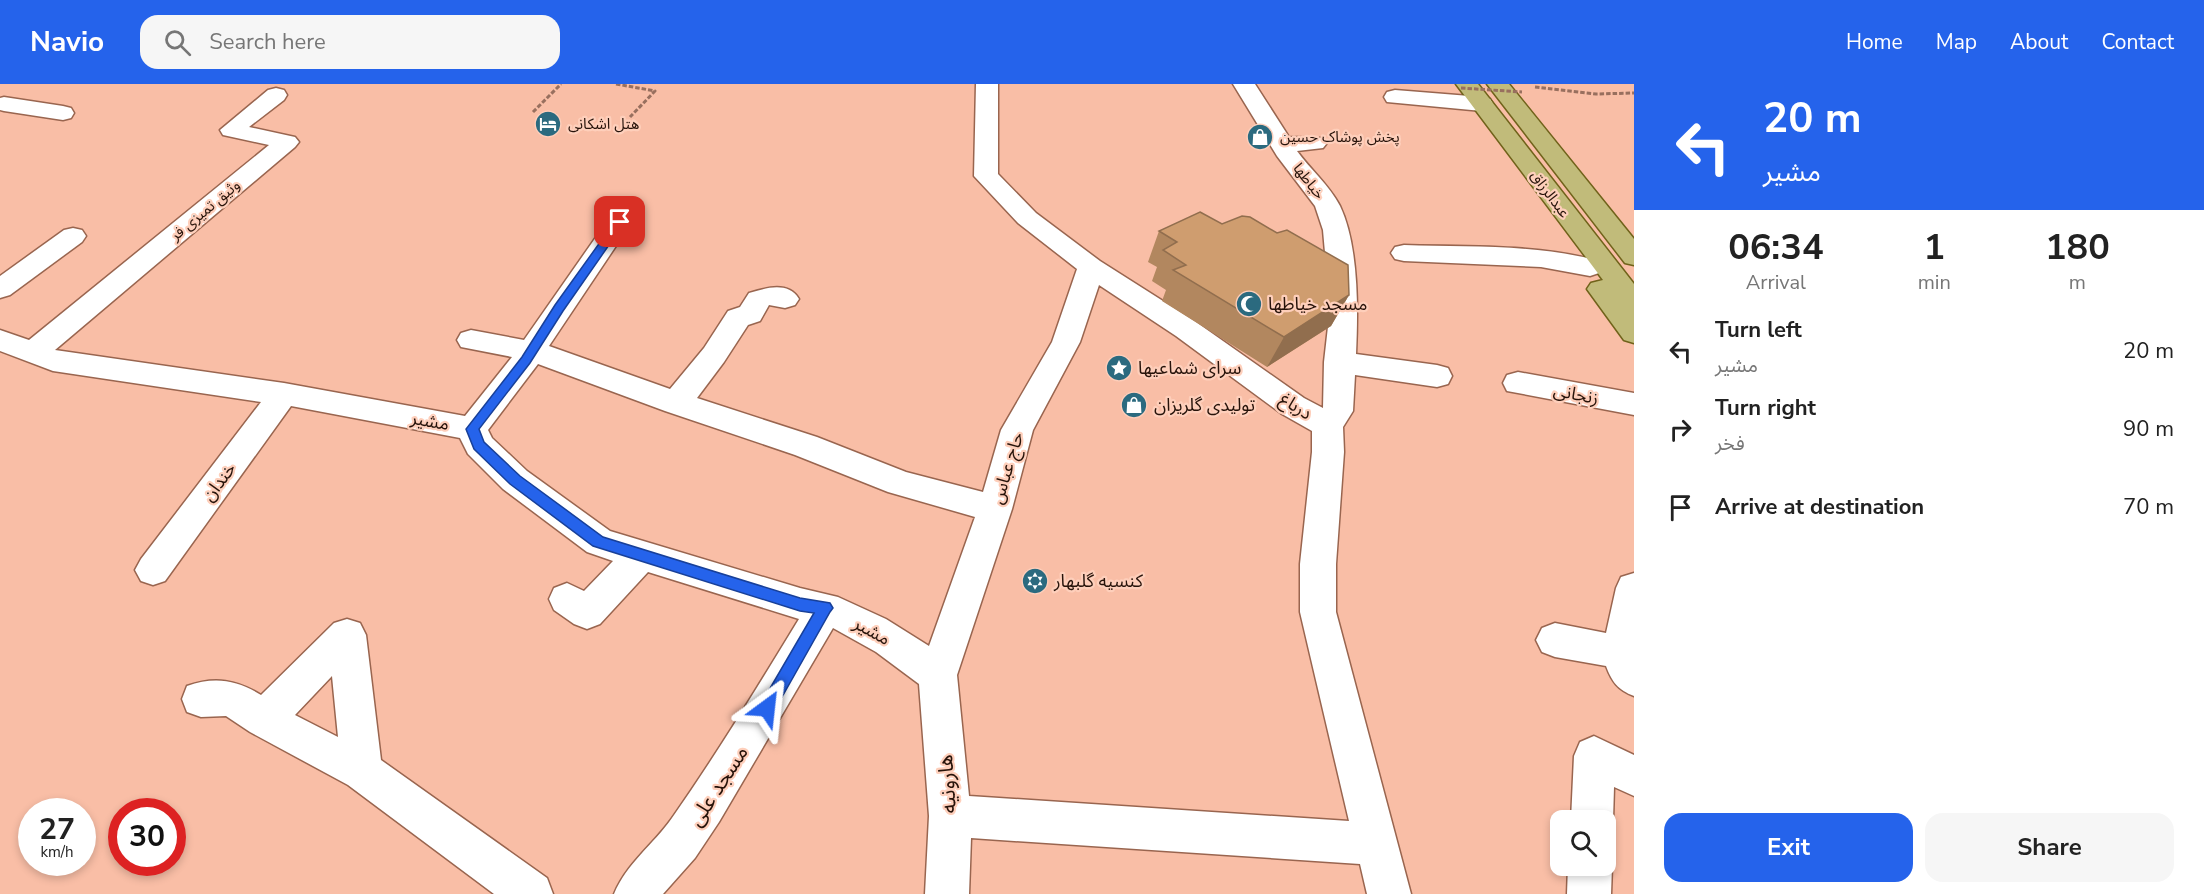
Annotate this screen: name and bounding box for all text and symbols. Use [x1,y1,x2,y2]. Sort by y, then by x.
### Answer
search box [140,15,560,69]
text: Navio [30,23,104,61]
icon: search [161,26,194,59]
text: Search here [209,27,326,57]
text: Home [1846,28,1903,56]
text: Map [1936,28,1977,56]
text: About [2010,28,2068,56]
text: Contact [2101,28,2174,56]
text: 20 m [1763,90,1862,147]
icon: left [1664,108,1742,186]
hotel icon: هتل اشکانی [533,109,563,139]
place label: هتل اشکانی [568,114,639,134]
shop icon: پخش پوشاک حسین [1245,122,1275,152]
place label: پخش پوشاک حسین [1280,127,1400,147]
text: مشیر [1763,154,1821,191]
street label: خیاطها [1289,159,1330,203]
street label: عبدالرزاق [1526,166,1575,222]
street label: وثیق تمیزی فر [165,175,244,246]
pin [594,196,645,247]
icon: arrive [603,205,636,238]
text: 06:34 [1728,223,1824,272]
text: 1 [1923,223,1945,272]
text: 180 [2045,223,2110,272]
text: Arrival [1746,269,1806,296]
text: min [1918,269,1951,296]
text: m [2069,269,2086,296]
mosque icon: مسجد خیاطها [1234,289,1264,319]
place label: مسجد خیاطها [1268,292,1368,316]
text: Turn left [1715,315,1802,345]
icon: left [1664,335,1697,368]
text: 20 m [2123,336,2174,366]
text: مشیر [1715,352,1758,379]
place icon: سرای شماعیها [1104,353,1134,383]
place label: سرای شماعیها [1138,356,1241,380]
street label: زنجانی [1551,378,1601,410]
street label: درباغ [1274,387,1317,427]
shop icon: تولیدی گلریزان [1119,390,1149,420]
place label: تولیدی گلریزان [1154,393,1255,417]
text: Turn right [1715,393,1816,423]
street label: مشیر [408,406,451,436]
icon: right [1664,413,1697,446]
text: 90 m [2123,414,2174,444]
street label: حاج عباس [985,429,1030,507]
text: فخر [1715,430,1745,457]
street label: خندان [196,458,242,506]
icon: arrive [1664,491,1697,524]
text: Arrive at destination [1715,492,1924,522]
text: 70 m [2123,492,2174,522]
synagogue icon: کنسیه گلبهار [1020,566,1050,596]
place label: کنسیه گلبهار [1053,569,1144,593]
street label: مشیر [848,611,895,651]
position arrow [735,676,799,740]
street label: مسجد علی [681,740,755,832]
street label: هارونیه [931,754,963,814]
speed limit sign: 30 [108,798,186,876]
text: 27 [39,809,75,850]
map controls [1550,810,1616,876]
button: search [1550,810,1616,876]
button: Exit [1664,813,1913,882]
button: Share [1925,813,2174,882]
text: km/h [40,842,74,862]

